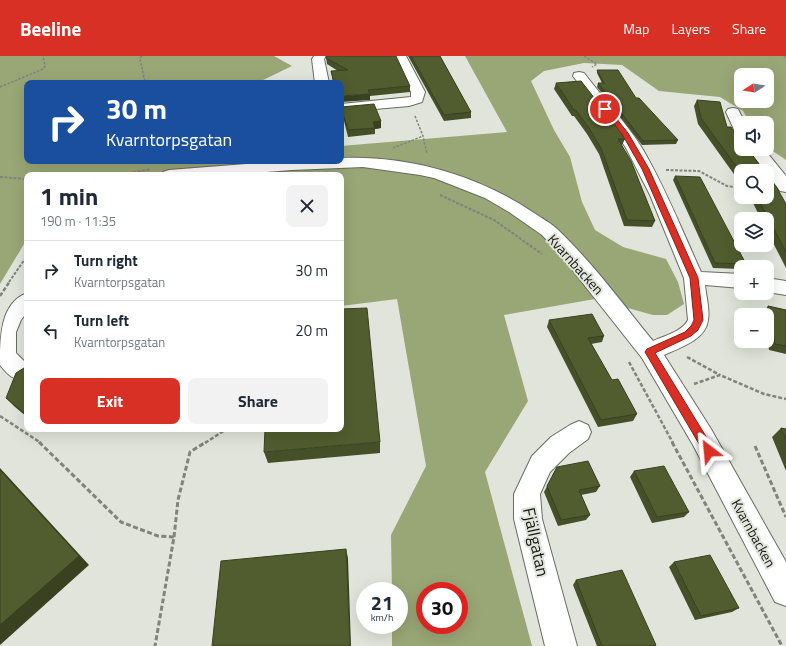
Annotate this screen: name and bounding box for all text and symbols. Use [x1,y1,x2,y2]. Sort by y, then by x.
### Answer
text: Beeline [20,14,81,43]
text: Map [623,18,649,39]
text: Layers [671,18,710,39]
text: Share [732,18,766,39]
north arrow [734,68,774,108]
map controls [734,68,774,348]
text: 30 m [106,87,167,130]
pin [588,92,622,126]
icon: right [40,96,92,148]
icon: arrive [594,98,616,120]
button: sound [734,116,774,156]
text: Kvarntorpsgatan [106,126,232,153]
button: search [734,164,774,204]
text: 1 min [40,178,98,214]
button: close [286,185,328,227]
text: 190 m · 11:35 [40,211,116,231]
button: layers [734,212,774,252]
street label: Kvarnbacken [543,229,609,299]
text: Turn right [74,249,138,272]
text: 30 m [295,259,328,282]
icon: right [40,260,62,282]
button: + [734,260,774,300]
text: Kvarntorpsgatan [74,272,165,292]
button: − [734,308,774,348]
text: Turn left [74,309,129,332]
text: 20 m [295,319,328,342]
icon: left [40,320,62,342]
text: Kvarntorpsgatan [74,332,165,352]
button: Exit [40,378,180,424]
button: Share [188,378,328,424]
position arrow [688,430,730,472]
street label: Kvarnbacken [727,495,781,571]
street label: Fjällgatan [516,505,556,579]
speed limit sign: 30 [416,582,468,634]
text: 21 [371,587,393,618]
text: km/h [371,610,393,625]

